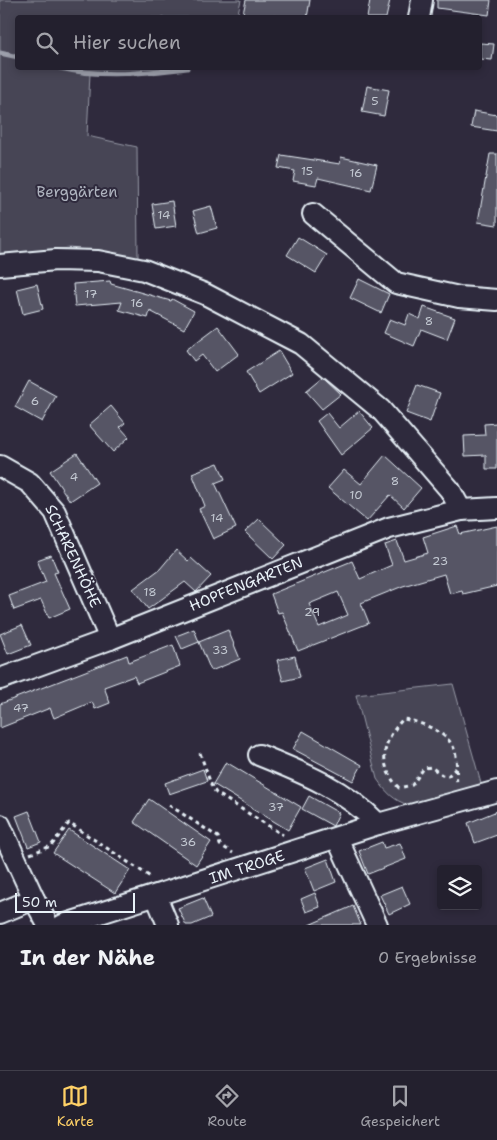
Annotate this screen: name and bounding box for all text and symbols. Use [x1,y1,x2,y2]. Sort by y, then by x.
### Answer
search box [15,15,482,70]
icon: search [33,29,61,57]
text: Hier suchen [73,30,181,55]
house number: 5 [371,93,379,109]
house number: 15 [301,163,313,179]
house number: 16 [349,165,363,181]
park label: Berggärten [37,182,118,202]
house number: 14 [158,207,170,223]
house number: 17 [85,286,97,302]
house number: 16 [130,295,144,311]
house number: 8 [425,313,433,329]
house number: 6 [31,393,39,409]
house number: 4 [70,469,78,485]
house number: 8 [391,473,399,489]
house number: 10 [349,487,363,503]
street label: SCHARENHÖHE [40,501,106,611]
house number: 14 [211,510,223,526]
street label: HOPFENGARTEN [186,552,306,616]
house number: 23 [432,553,448,569]
house number: 18 [143,584,157,600]
house number: 29 [304,604,320,620]
house number: 33 [212,642,228,658]
house number: 47 [13,700,29,716]
house number: 37 [268,799,284,815]
house number: 36 [180,834,196,850]
street label: IM TROGE [207,845,287,889]
map controls [437,865,482,910]
button: layers [437,865,482,910]
scale bar [15,890,135,913]
text: 50 m [22,893,57,911]
text: In der Nähe [20,944,155,972]
text: 0 Ergebnisse [378,947,477,968]
tab: Karte [57,1082,94,1130]
tab: Route [207,1082,247,1130]
tab: Gespeichert [360,1082,440,1130]

